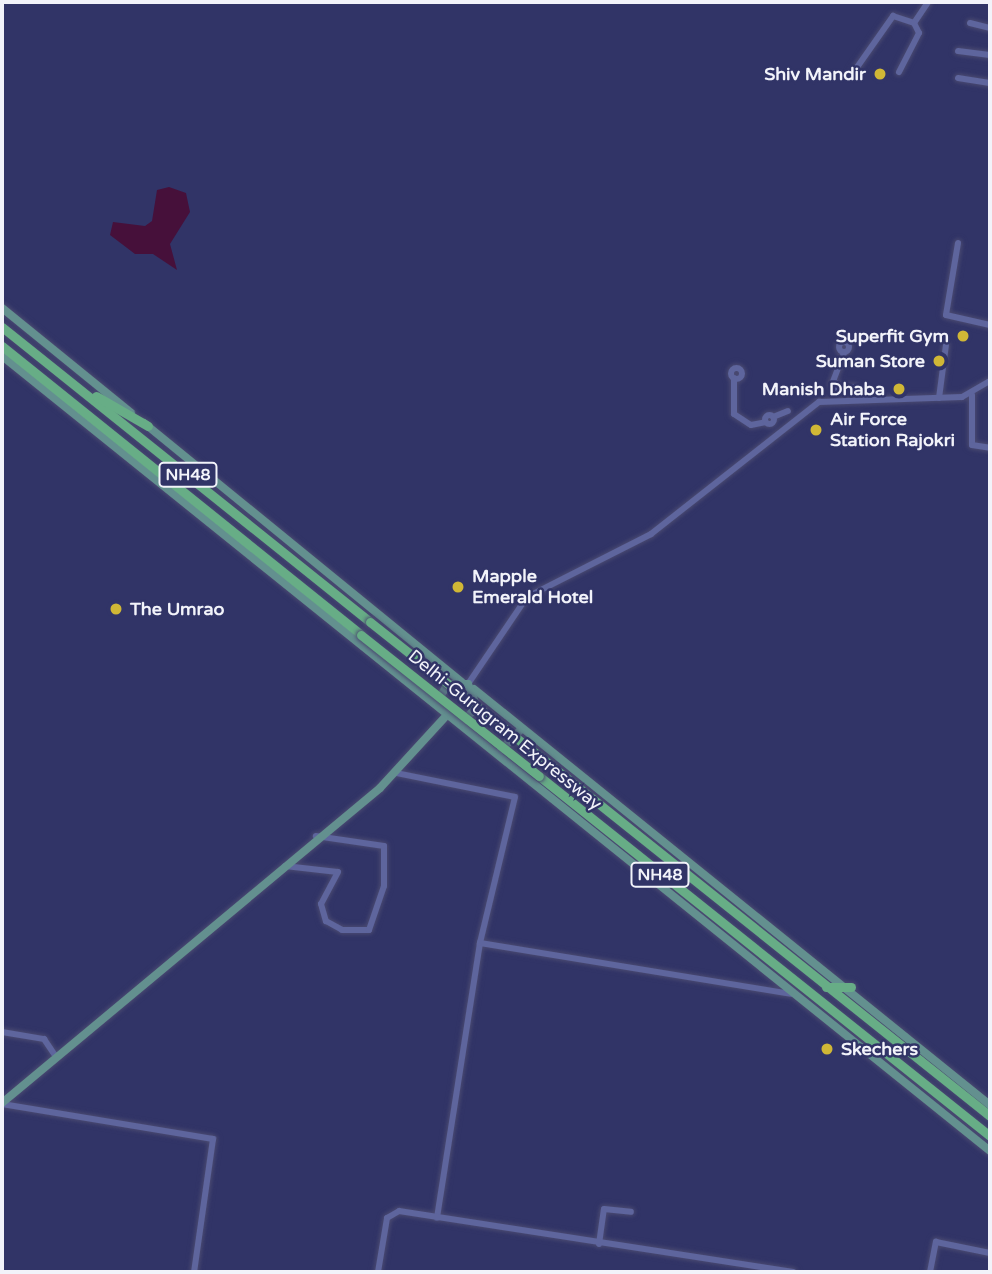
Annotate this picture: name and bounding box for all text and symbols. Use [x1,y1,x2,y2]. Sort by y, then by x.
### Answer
place label: Shiv Mandir [764,63,866,85]
marker: Shiv Mandir [872,66,888,82]
place label: Superfit Gym [836,325,949,347]
marker: Superfit Gym [955,328,971,344]
place label: Suman Store [816,350,925,372]
marker: Suman Store [931,353,947,369]
place label: Manish Dhaba [762,378,885,400]
marker: Manish Dhaba [891,381,907,397]
place label: Air Force Station Rajokri [830,409,955,452]
marker: Air Force Station Rajokri [808,422,824,438]
road number: NH48 [158,462,218,488]
place label: Mapple Emerald Hotel [472,566,593,608]
marker: Mapple Emerald Hotel [450,579,466,595]
place label: The Umrao [130,598,224,620]
marker: The Umrao [108,601,124,617]
street label: Delhi-Gurugram Expressway [404,645,606,815]
road number: NH48 [630,862,690,888]
place label: Skechers [841,1038,918,1060]
marker: Skechers [819,1041,835,1057]

